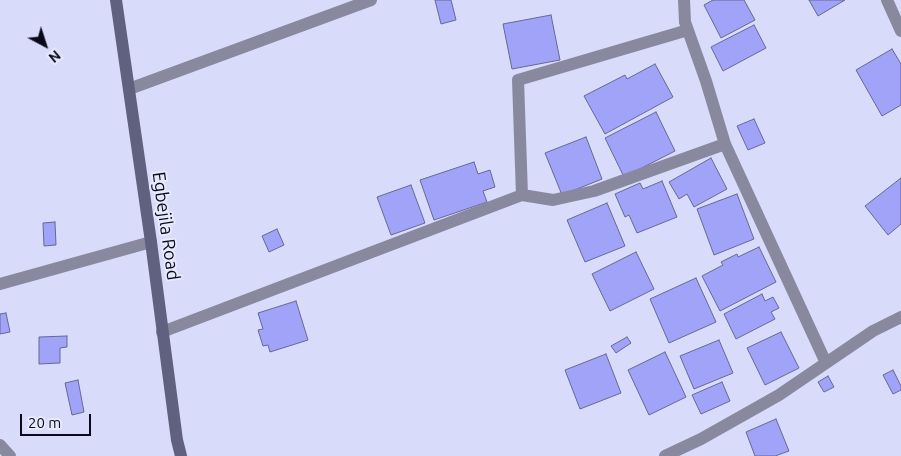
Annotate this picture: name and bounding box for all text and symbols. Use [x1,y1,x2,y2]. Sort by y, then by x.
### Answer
north arrow [20,20,70,70]
text: N [46,47,64,66]
street label: Egbejila Road [148,170,184,282]
scale bar [22,404,94,436]
text: 20 m [28,414,61,431]

